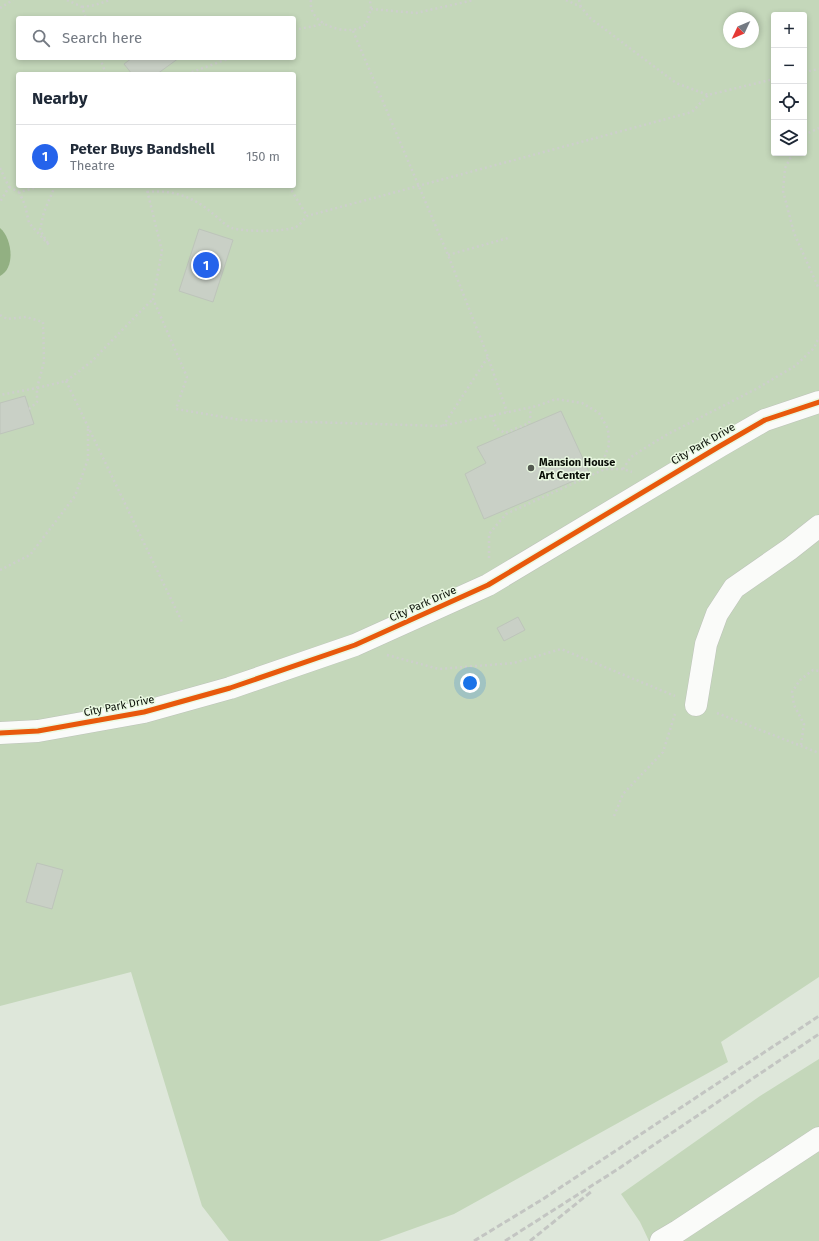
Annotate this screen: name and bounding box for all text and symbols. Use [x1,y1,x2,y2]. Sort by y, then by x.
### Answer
north arrow [723,12,759,48]
map controls [771,12,807,156]
button: + [771,12,807,48]
search box [16,16,296,60]
icon: search [30,27,52,49]
text: Search here [62,29,142,47]
button: − [771,48,807,84]
button: locate [771,84,807,120]
text: Nearby [32,88,87,109]
button: layers [771,120,807,156]
text: Peter Buys Bandshell [70,140,215,158]
text: 1 [42,149,48,164]
text: 150 m [246,149,280,164]
text: Theatre [70,158,115,173]
pin: 1 [193,250,219,280]
street label: City Park Drive [669,420,737,468]
place label: Mansion House Art Center [538,456,615,482]
marker: Mansion House Art Center [526,463,536,473]
street label: City Park Drive [388,583,458,625]
your location [460,673,480,693]
street label: City Park Drive [82,693,156,719]

